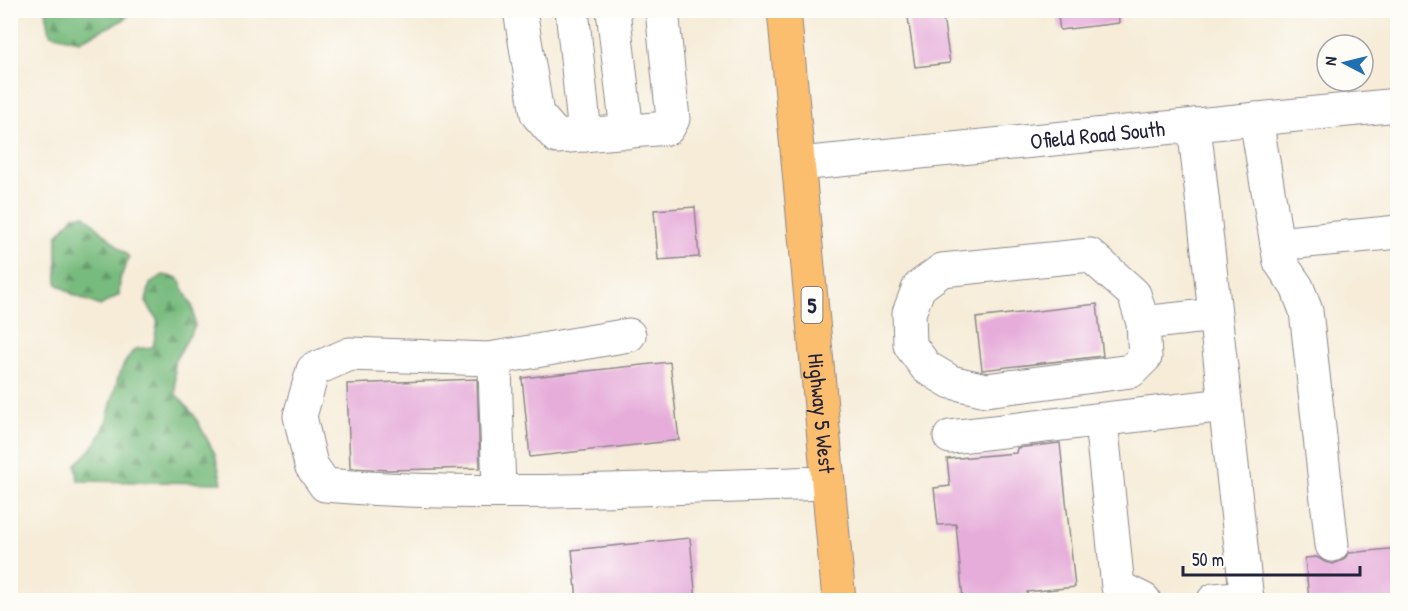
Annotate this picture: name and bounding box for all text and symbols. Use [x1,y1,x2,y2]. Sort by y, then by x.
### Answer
north arrow [1315,33,1375,93]
text: N [1319,55,1342,67]
street label: Ofield Road South [1029,113,1166,156]
road number: 5 [802,287,822,323]
street label: Highway 5 West [801,352,842,475]
scale bar [1183,539,1360,577]
text: 50 m [1192,547,1224,572]

